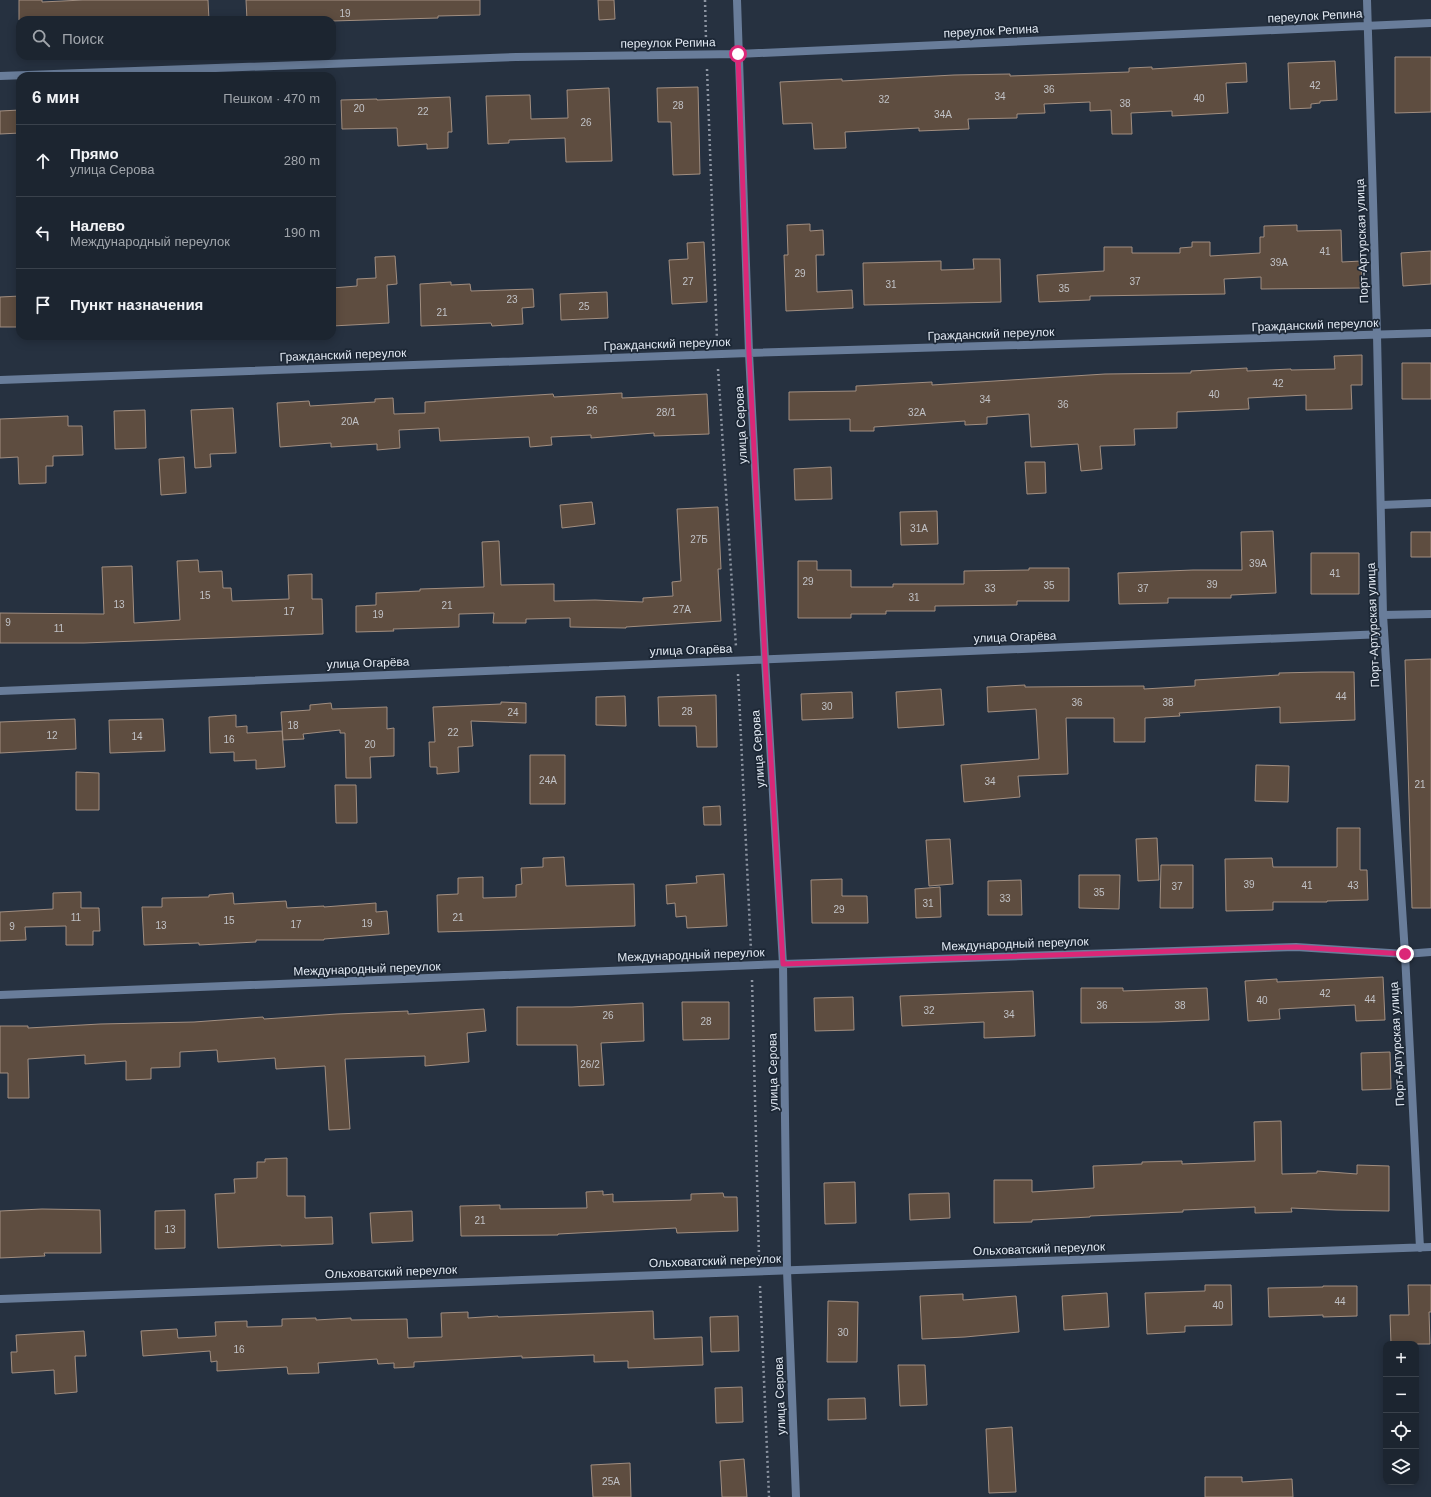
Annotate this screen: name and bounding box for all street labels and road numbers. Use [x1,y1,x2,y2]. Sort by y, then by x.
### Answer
street label: переулок Репина [1267,7,1363,25]
street label: переулок Репина [943,22,1039,40]
street label: переулок Репина [620,35,716,51]
street label: Порт-Артурская улица [1353,178,1371,304]
street label: Гражданский переулок [1251,316,1379,334]
street label: Гражданский переулок [927,325,1055,343]
street label: Гражданский переулок [603,335,731,353]
street label: Гражданский переулок [279,346,407,364]
street label: улица Серова [732,385,750,464]
street label: Порт-Артурская улица [1364,562,1382,688]
street label: улица Огарёва [973,629,1057,645]
street label: улица Огарёва [649,642,733,658]
street label: улица Огарёва [326,655,410,671]
street label: улица Серова [748,709,768,788]
street label: Международный переулок [941,934,1090,954]
street label: Международный переулок [617,945,766,965]
street label: Международный переулок [293,959,442,979]
street label: Порт-Артурская улица [1387,981,1407,1107]
street label: улица Серова [765,1033,781,1111]
street label: Ольховатский переулок [973,1240,1106,1258]
street label: Ольховатский переулок [649,1252,782,1270]
street label: Ольховатский переулок [325,1263,458,1281]
street label: улица Серова [772,1356,788,1435]

